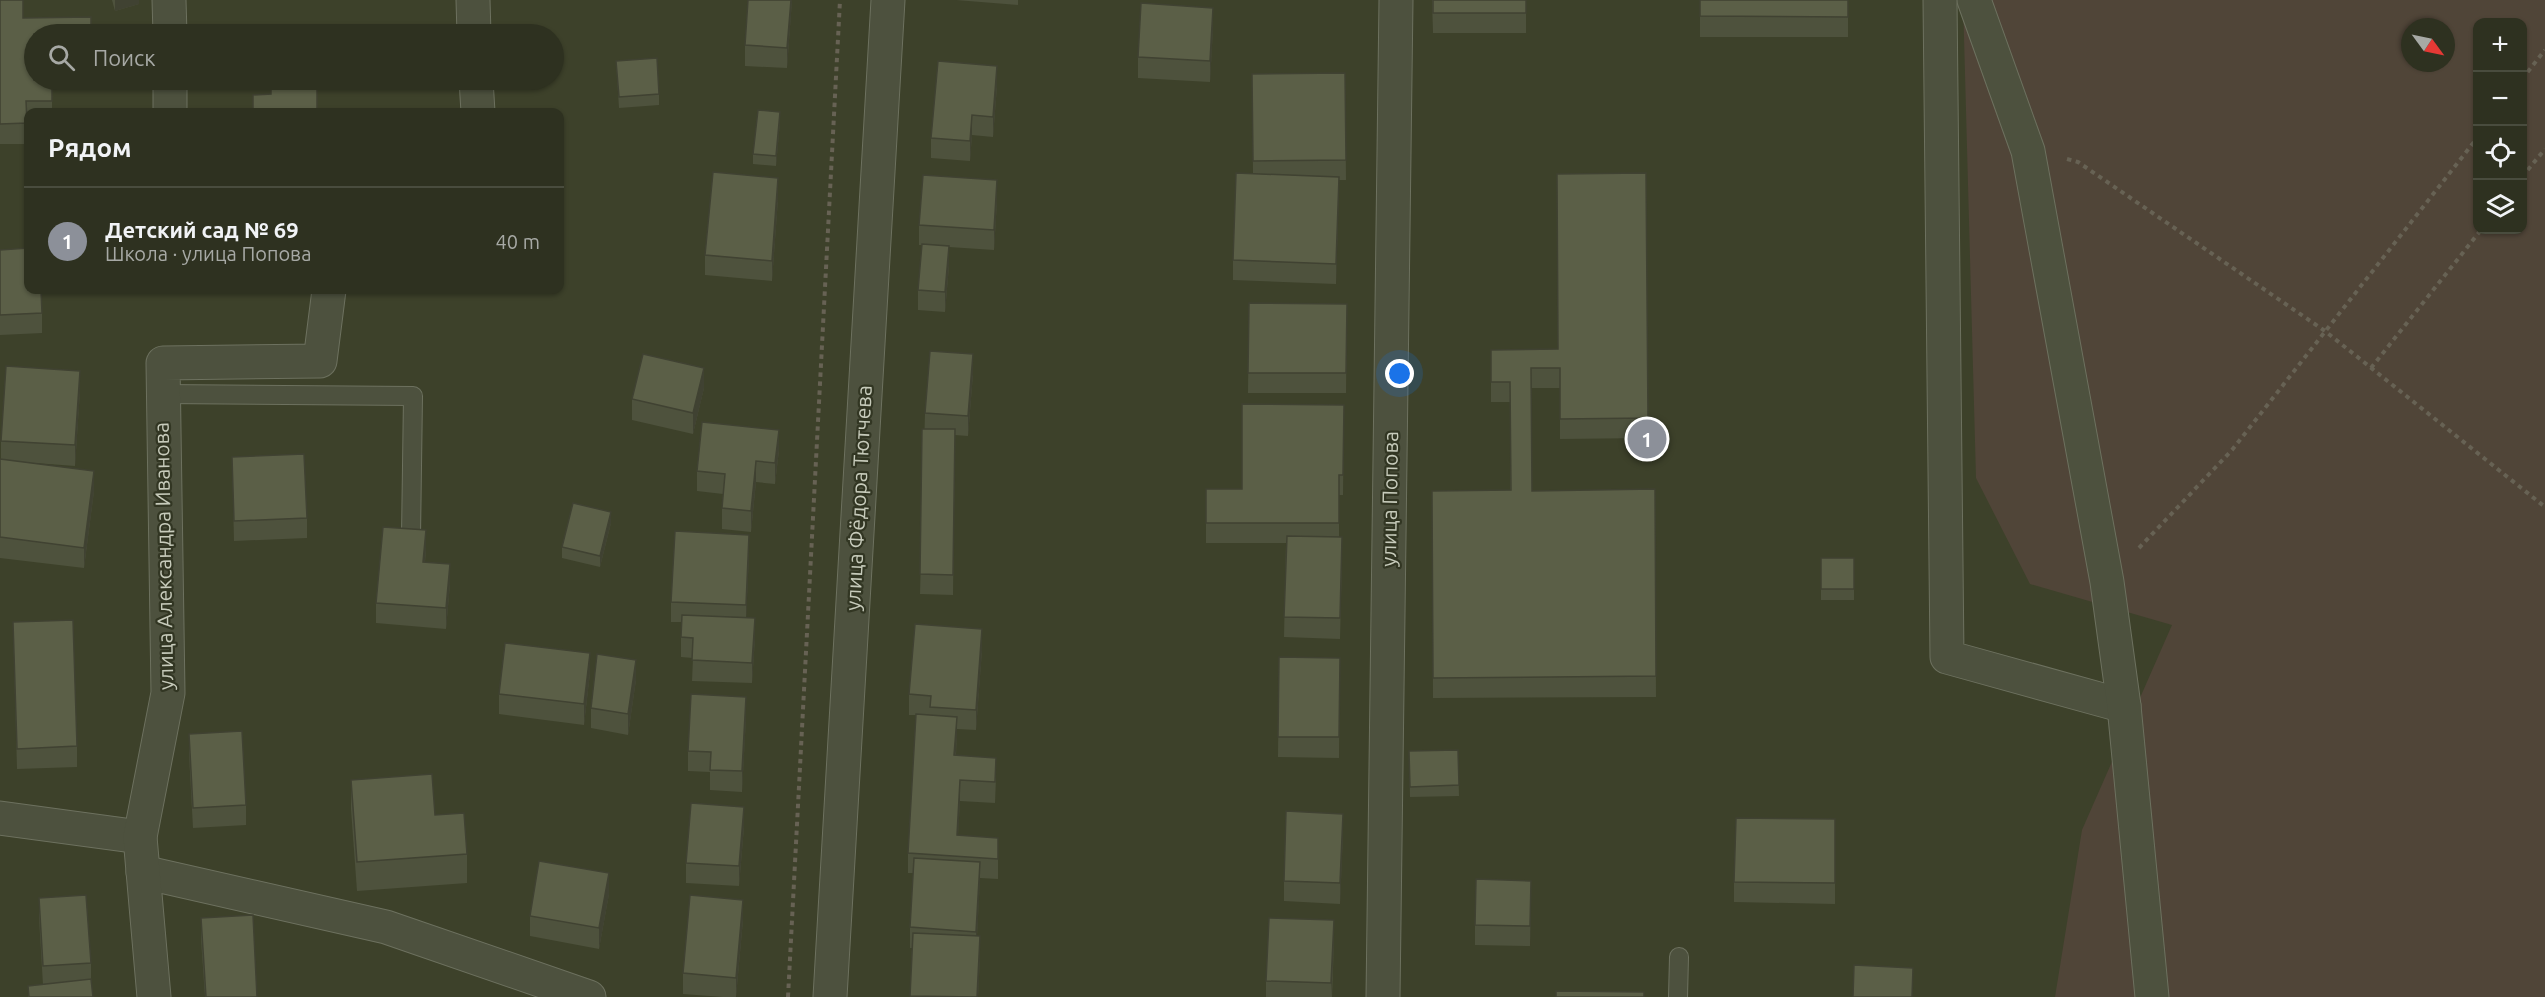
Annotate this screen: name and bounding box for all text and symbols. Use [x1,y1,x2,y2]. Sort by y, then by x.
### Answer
north arrow [2401,18,2455,72]
map controls [2473,18,2527,234]
button: + [2473,18,2527,72]
search box [24,24,564,90]
icon: search [45,41,78,74]
text: Поиск [93,45,156,70]
button: − [2473,72,2527,126]
button: locate [2473,126,2527,180]
text: Рядом [48,133,132,162]
button: layers [2473,180,2527,234]
text: Детский сад № 69 [105,217,299,242]
text: 1 [62,230,73,253]
text: 40 m [496,230,540,253]
text: Школа · улица Попова [105,242,311,265]
your location [1385,359,1414,388]
street label: улица Фёдора Тютчева [840,385,876,611]
pin: 1 [1628,416,1666,462]
street label: улица Александра Иванова [149,422,177,690]
street label: улица Попова [1376,431,1402,567]

